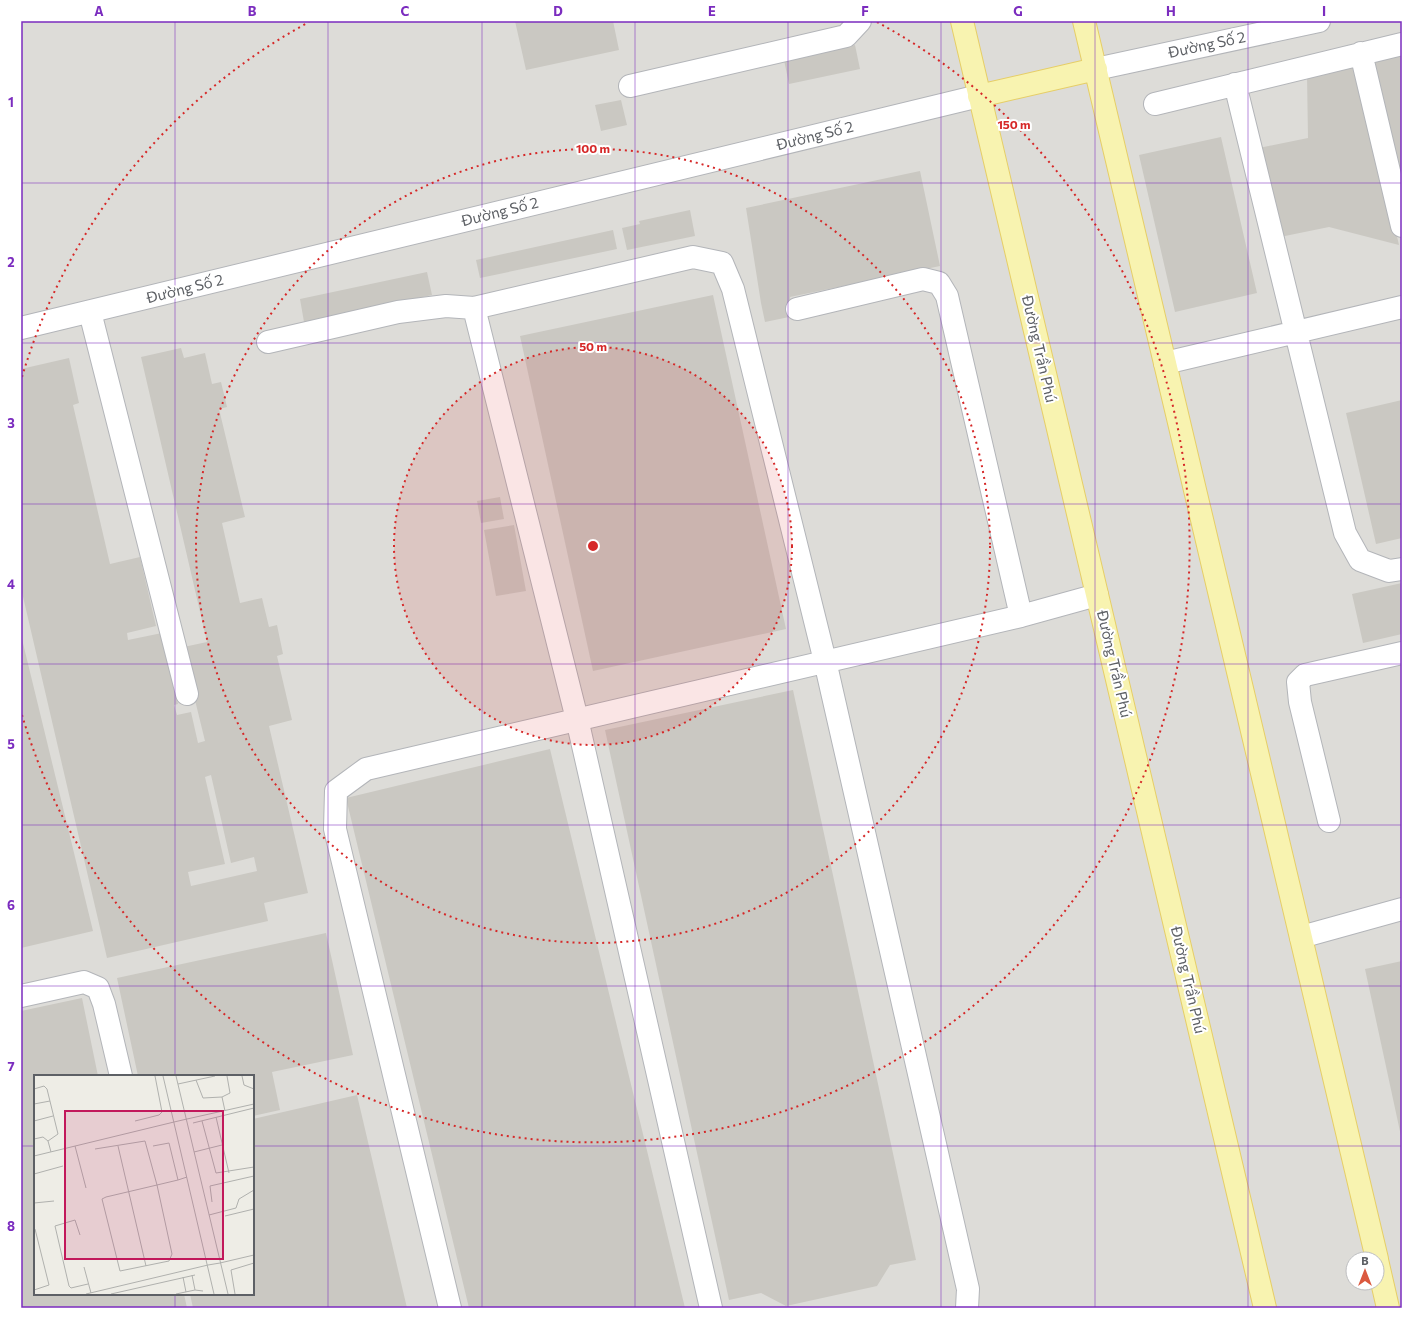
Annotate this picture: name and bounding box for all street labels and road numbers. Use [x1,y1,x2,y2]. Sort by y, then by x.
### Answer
street label: Đường Số 2 [1166,27,1247,61]
street label: Đường Số 2 [773,117,855,154]
street label: Đường Số 2 [458,193,540,230]
street label: Đường Số 2 [143,270,225,307]
street label: Đường Trần Phú [1019,292,1061,404]
street label: Đường Trần Phú [1094,607,1136,719]
street label: Đường Trần Phú [1168,923,1210,1035]

